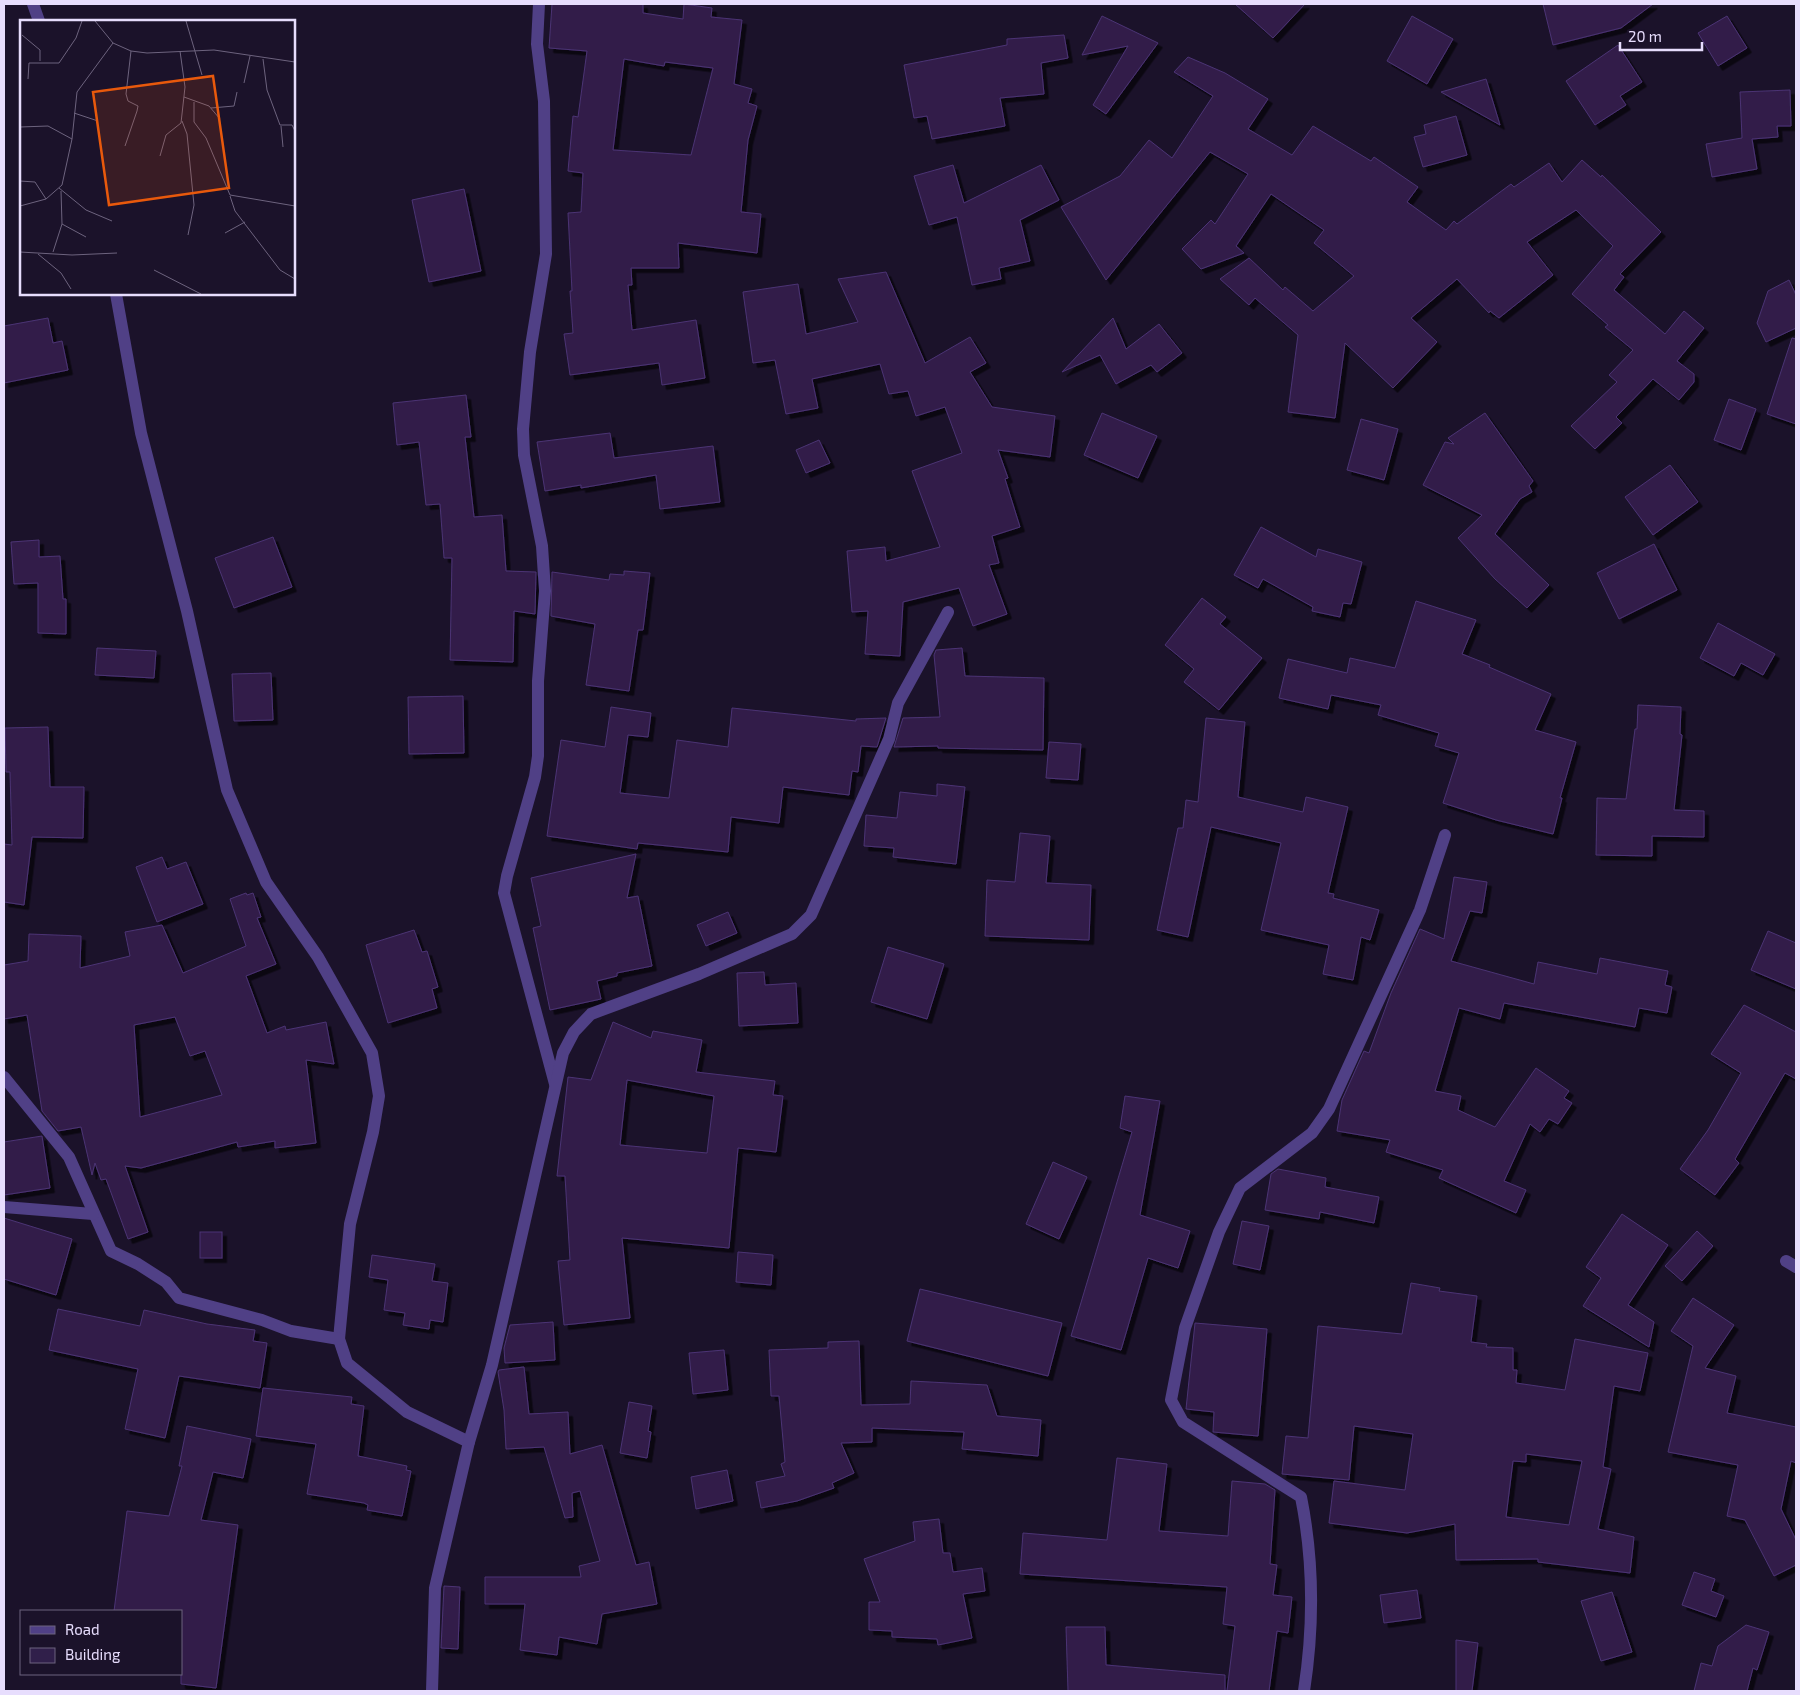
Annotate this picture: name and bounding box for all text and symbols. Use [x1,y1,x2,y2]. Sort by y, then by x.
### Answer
inset map [20,20,295,295]
scale bar [1620,20,1702,52]
text: 20 m [1628,27,1662,45]
legend [20,1610,182,1675]
text: Road [65,1620,100,1638]
text: Building [65,1645,121,1663]

